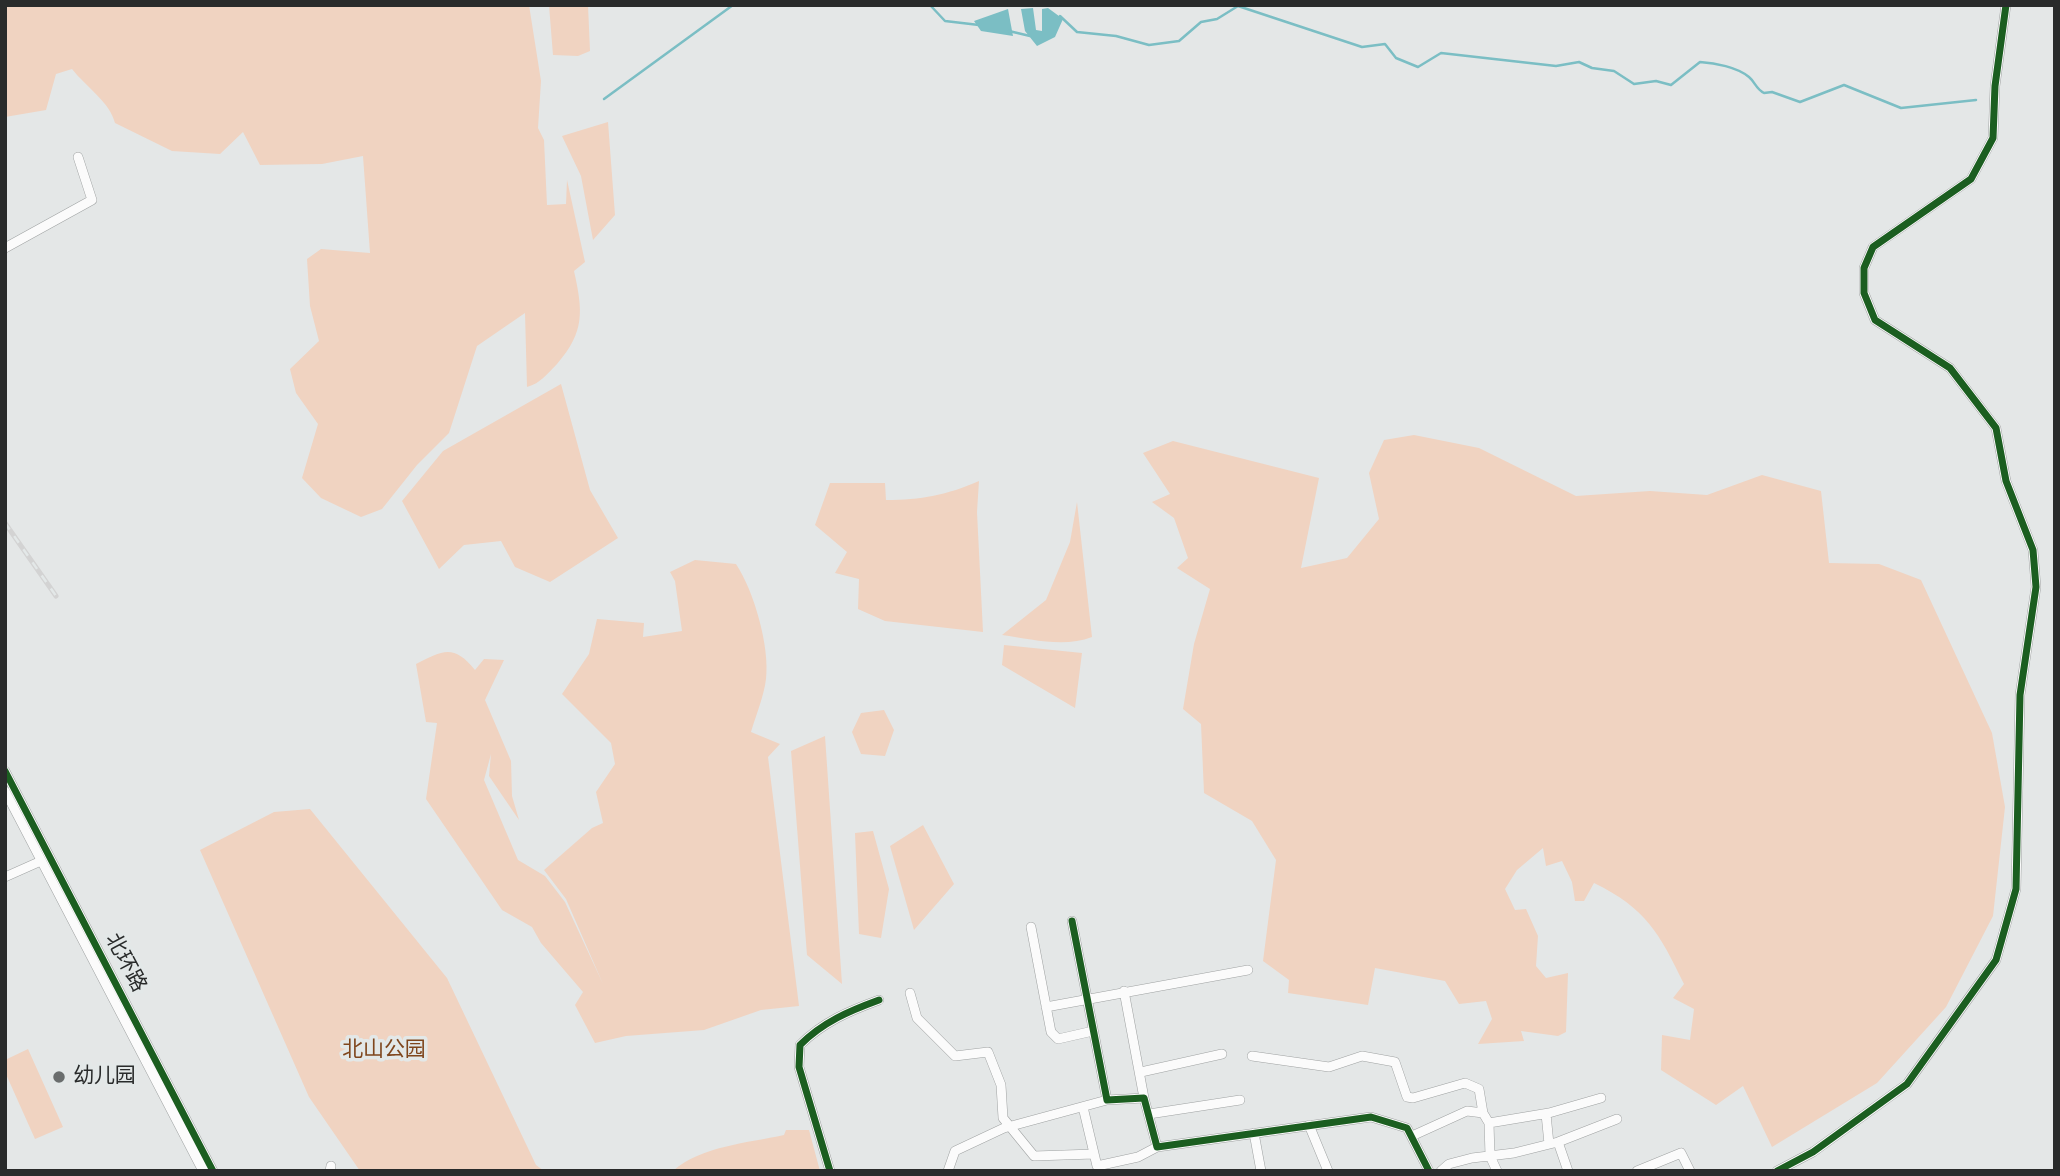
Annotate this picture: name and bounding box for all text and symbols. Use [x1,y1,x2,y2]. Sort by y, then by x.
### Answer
street label: 北环路 [99,929,151,997]
park label: 北山公园 [342,1038,426,1064]
place label: 幼儿园 [73,1064,136,1090]
marker: 幼儿园 [51,1069,67,1085]

